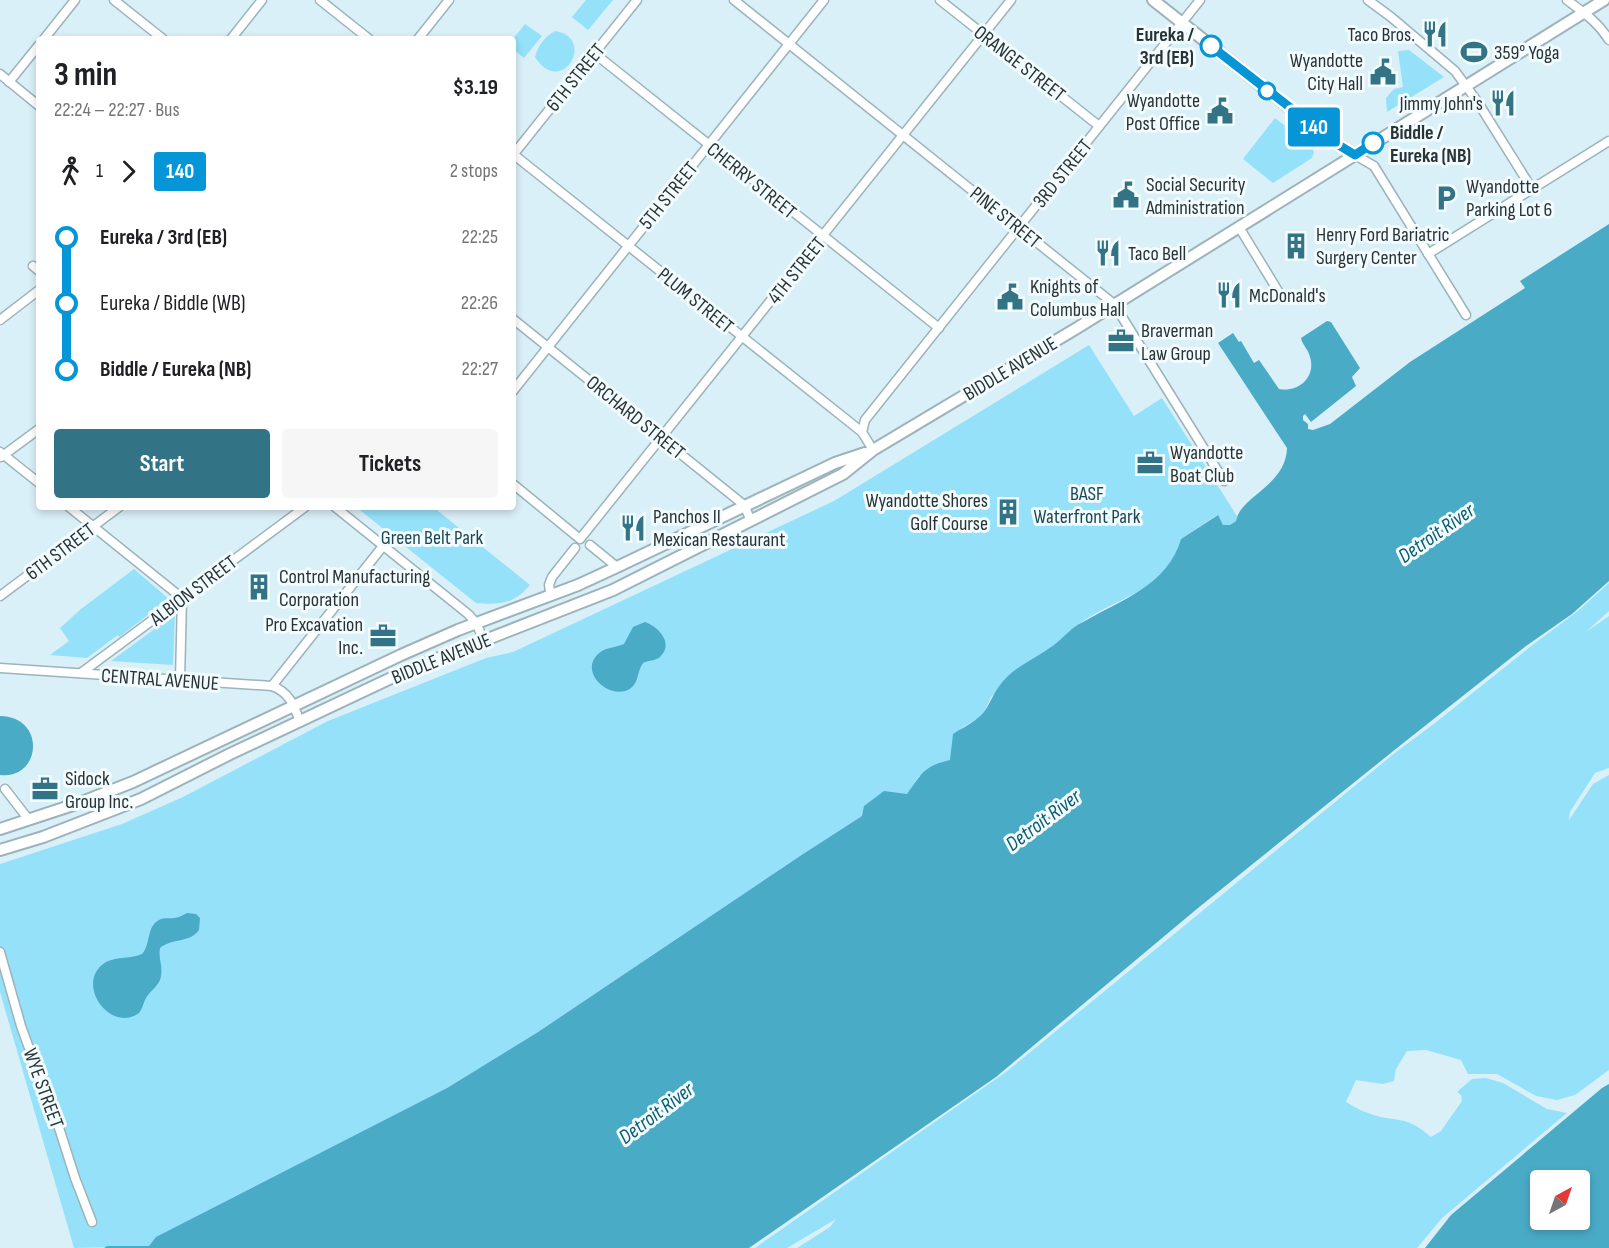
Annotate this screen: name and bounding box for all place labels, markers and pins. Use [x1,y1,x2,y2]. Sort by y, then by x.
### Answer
restaurant icon: Taco Bros. [1420,19,1450,49]
place label: Eureka / 3rd (EB) [1136,23,1194,70]
place label: Taco Bros. [1348,23,1415,47]
marker: Eureka / 3rd (EB) [1200,35,1222,57]
sports icon: 359° Yoga [1459,37,1489,67]
place label: 359° Yoga [1494,41,1559,65]
place label: Wyandotte City Hall [1290,49,1363,96]
public building icon: Wyandotte City Hall [1368,57,1398,87]
unlabelled marker [1258,82,1276,100]
restaurant icon: Jimmy John's [1488,88,1518,118]
place label: Wyandotte Post Office [1126,89,1200,136]
place label: Jimmy John's [1399,92,1483,116]
public building icon: Wyandotte Post Office [1205,96,1235,126]
place label: Biddle / Eureka (NB) [1390,121,1471,168]
marker: Biddle / Eureka (NB) [1362,132,1384,154]
place label: Social Security Administration [1145,173,1246,220]
place label: Wyandotte Parking Lot 6 [1466,175,1552,222]
public building icon: Social Security Administration [1111,180,1141,210]
parking icon: Wyandotte Parking Lot 6 [1431,183,1461,213]
place label: Henry Ford Bariatric Surgery Center [1316,223,1449,270]
building icon: Henry Ford Bariatric Surgery Center [1281,231,1311,261]
restaurant icon: Taco Bell [1093,238,1123,268]
place label: Taco Bell [1128,242,1186,266]
place label: Knights of Columbus Hall [1030,275,1125,322]
restaurant icon: McDonald's [1214,280,1244,310]
public building icon: Knights of Columbus Hall [995,282,1025,312]
place label: McDonald's [1249,284,1326,308]
place label: Braverman Law Group [1141,319,1213,366]
office icon: Braverman Law Group [1106,326,1136,356]
place label: Wyandotte Boat Club [1170,441,1243,488]
office icon: Wyandotte Boat Club [1135,448,1165,478]
place label: Wyandotte Shores Golf Course [866,489,988,536]
building icon: Wyandotte Shores Golf Course [993,497,1023,527]
place label: Panchos II Mexican Restaurant [653,505,785,552]
restaurant icon: Panchos II Mexican Restaurant [618,513,648,543]
place label: Control Manufacturing Corporation [279,565,430,612]
building icon: Control Manufacturing Corporation [244,572,274,602]
place label: Pro Excavation Inc. [265,613,363,660]
office icon: Pro Excavation Inc. [368,621,398,651]
place label: Sidock Group Inc. [65,767,133,814]
office icon: Sidock Group Inc. [30,774,60,804]

